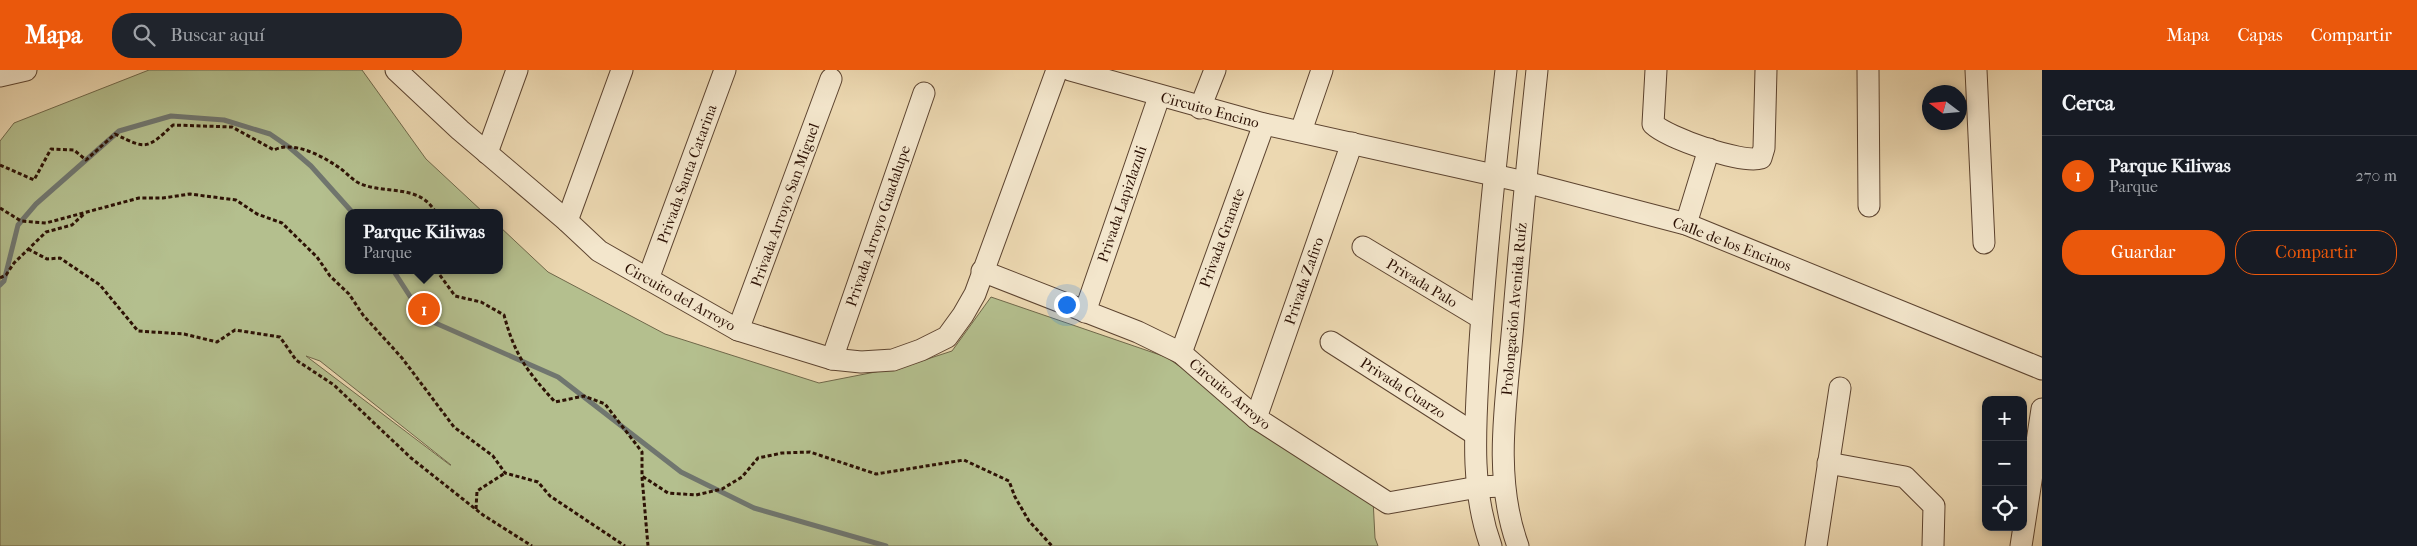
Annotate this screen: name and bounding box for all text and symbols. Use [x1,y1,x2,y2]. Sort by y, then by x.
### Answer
search box [112,13,462,58]
text: Mapa [25,21,82,49]
icon: search [130,21,158,49]
text: Buscar aquí [170,24,265,46]
text: Mapa [2167,25,2209,46]
text: Capas [2237,25,2283,46]
text: Compartir [2311,25,2392,46]
north arrow [1922,85,1967,130]
street label: Circuito Encino [1159,88,1262,132]
text: Cerca [2062,91,2114,115]
street label: Privada Santa Catarina [653,101,721,246]
street label: Privada Arroyo San Miguel [747,121,823,289]
street label: Privada Arroyo Guadalupe [842,142,914,309]
street label: Privada Lapizlazuli [1094,143,1151,265]
text: Parque Kiliwas [2109,155,2231,177]
text: 1 [2075,166,2081,185]
text: 270 m [2356,166,2397,185]
text: Parque [2109,177,2158,196]
street label: Privada Granate [1196,185,1249,290]
popup [345,209,503,274]
street label: Calle de los Encinos [1670,213,1794,275]
text: Parque Kiliwas [363,221,485,243]
street label: Prolongación Avenida Ruíz [1497,221,1531,396]
button: Guardar [2062,230,2225,275]
button: Compartir [2235,230,2397,275]
street label: Privada Zafiro [1281,234,1328,327]
text: Parque [363,243,412,262]
street label: Privada Palo [1383,255,1461,311]
street label: Circuito del Arroyo [621,259,739,335]
pin: 1 [408,290,440,328]
your location [1054,292,1080,318]
street label: Privada Cuarzo [1357,354,1449,423]
street label: Circuito Arroyo [1185,355,1275,434]
map controls [1982,396,2027,531]
button: + [1982,396,2027,441]
button: − [1982,441,2027,486]
button: locate [1982,486,2027,531]

